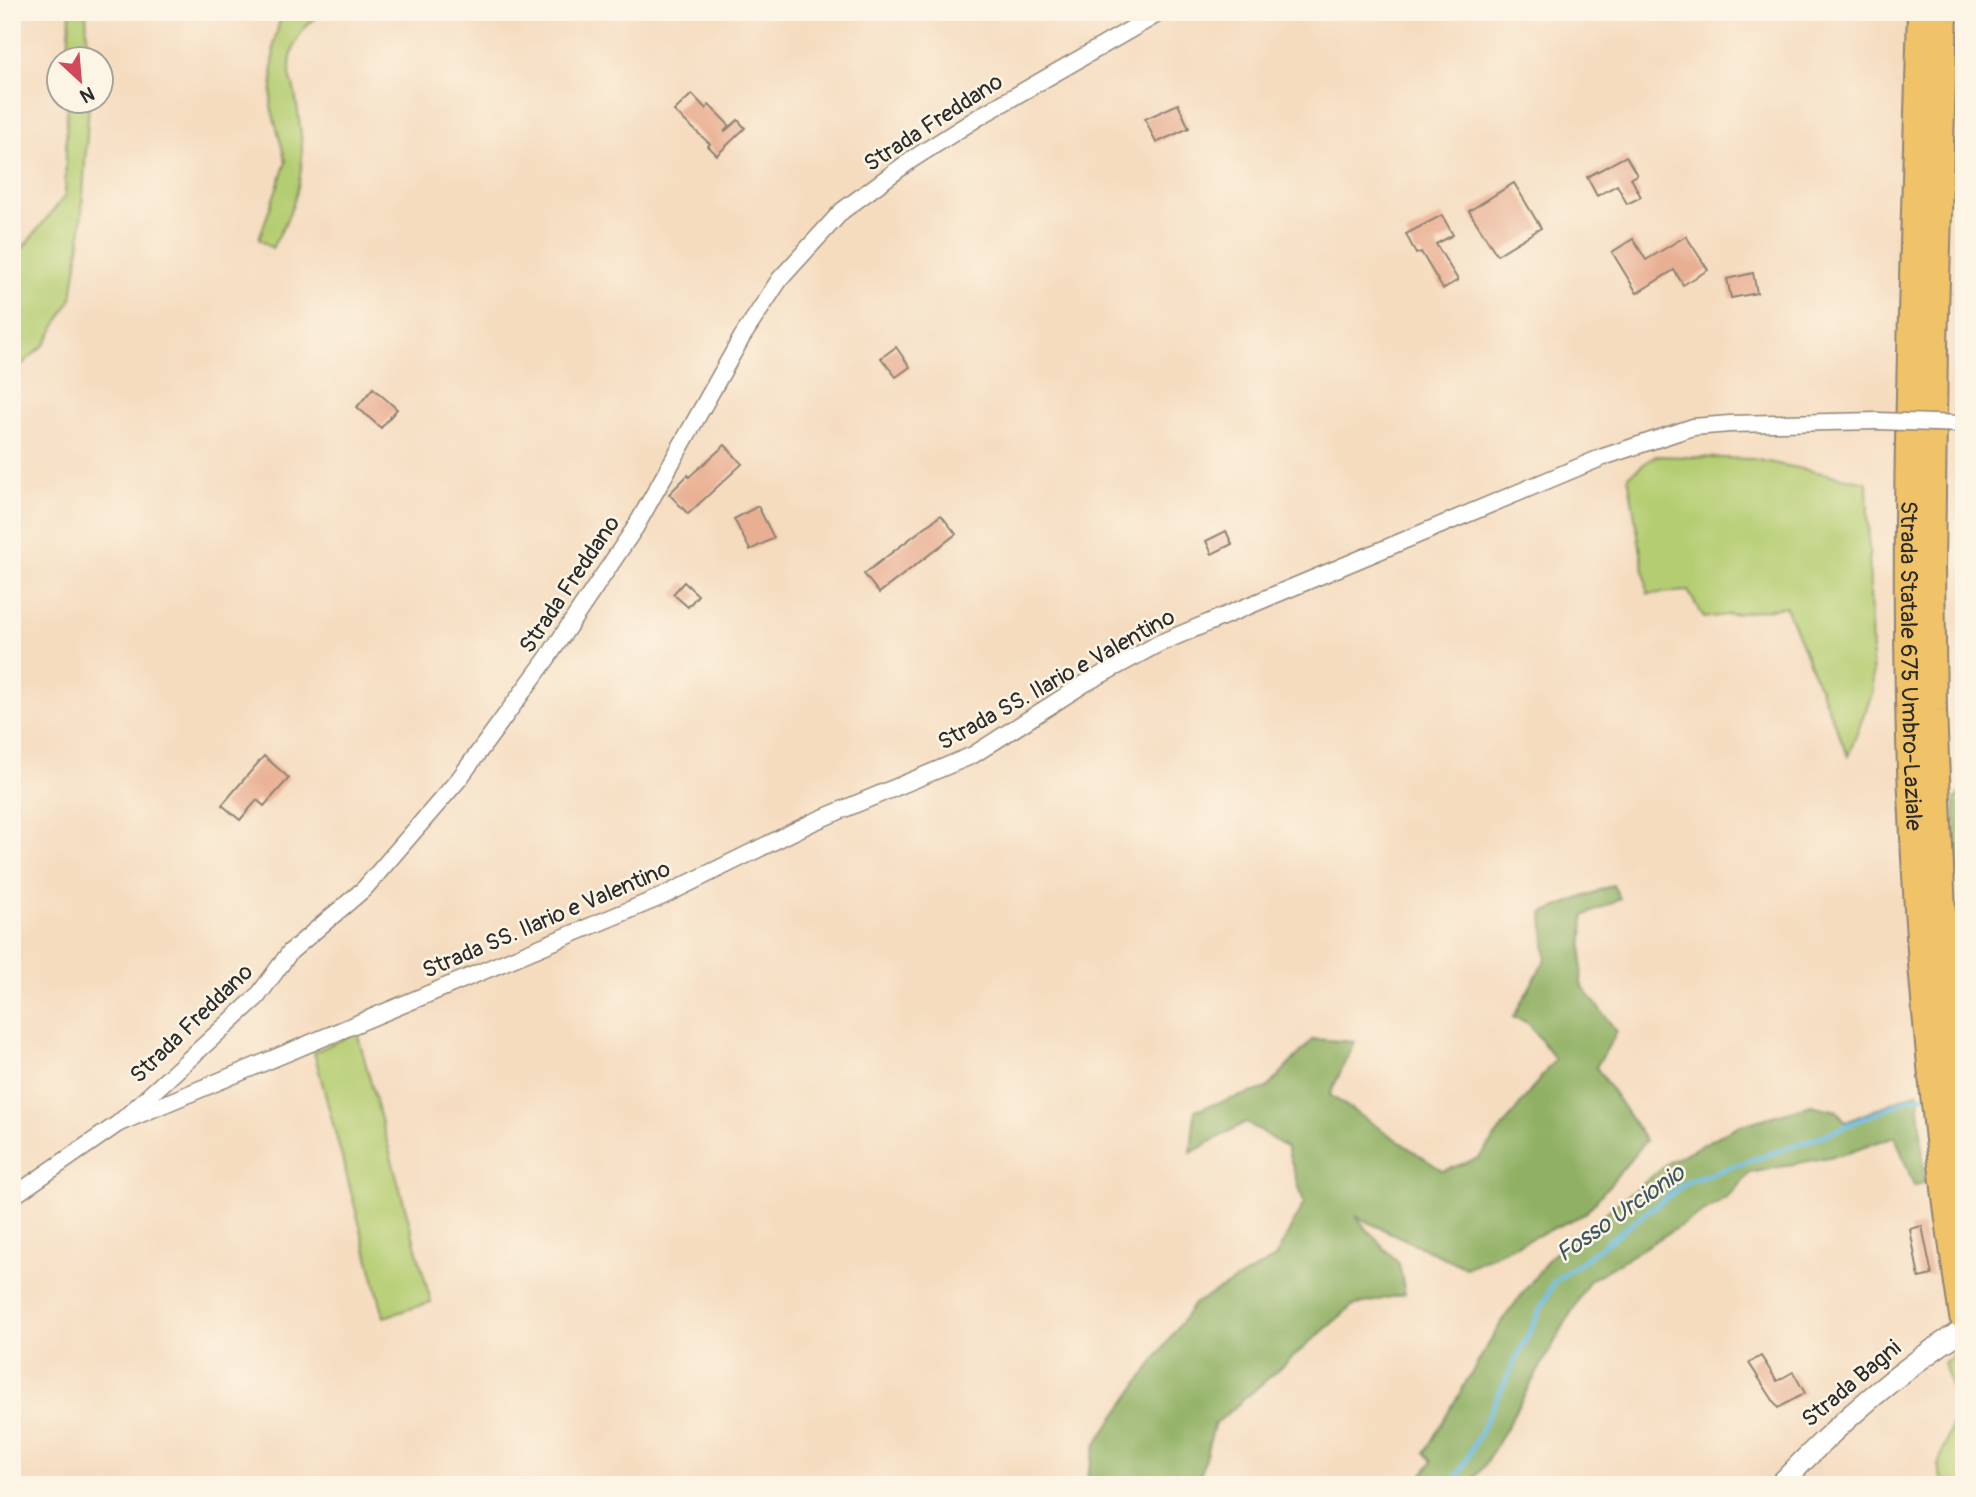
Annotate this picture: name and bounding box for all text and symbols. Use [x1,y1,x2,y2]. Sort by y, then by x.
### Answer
north arrow [46,46,116,116]
street label: Strada Freddano [858,67,1008,178]
text: N [76,81,98,108]
street label: Strada Statale 675 Umbro-Laziale [1894,501,1929,832]
street label: Strada Freddano [513,510,626,659]
street label: Strada SS. Ilario e Valentino [933,602,1180,757]
street label: Strada SS. Ilario e Valentino [418,854,675,985]
street label: Strada Freddano [124,957,259,1089]
water label: Fosso Urcionio [1551,1157,1692,1268]
street label: Strada Bagni [1796,1333,1907,1433]

